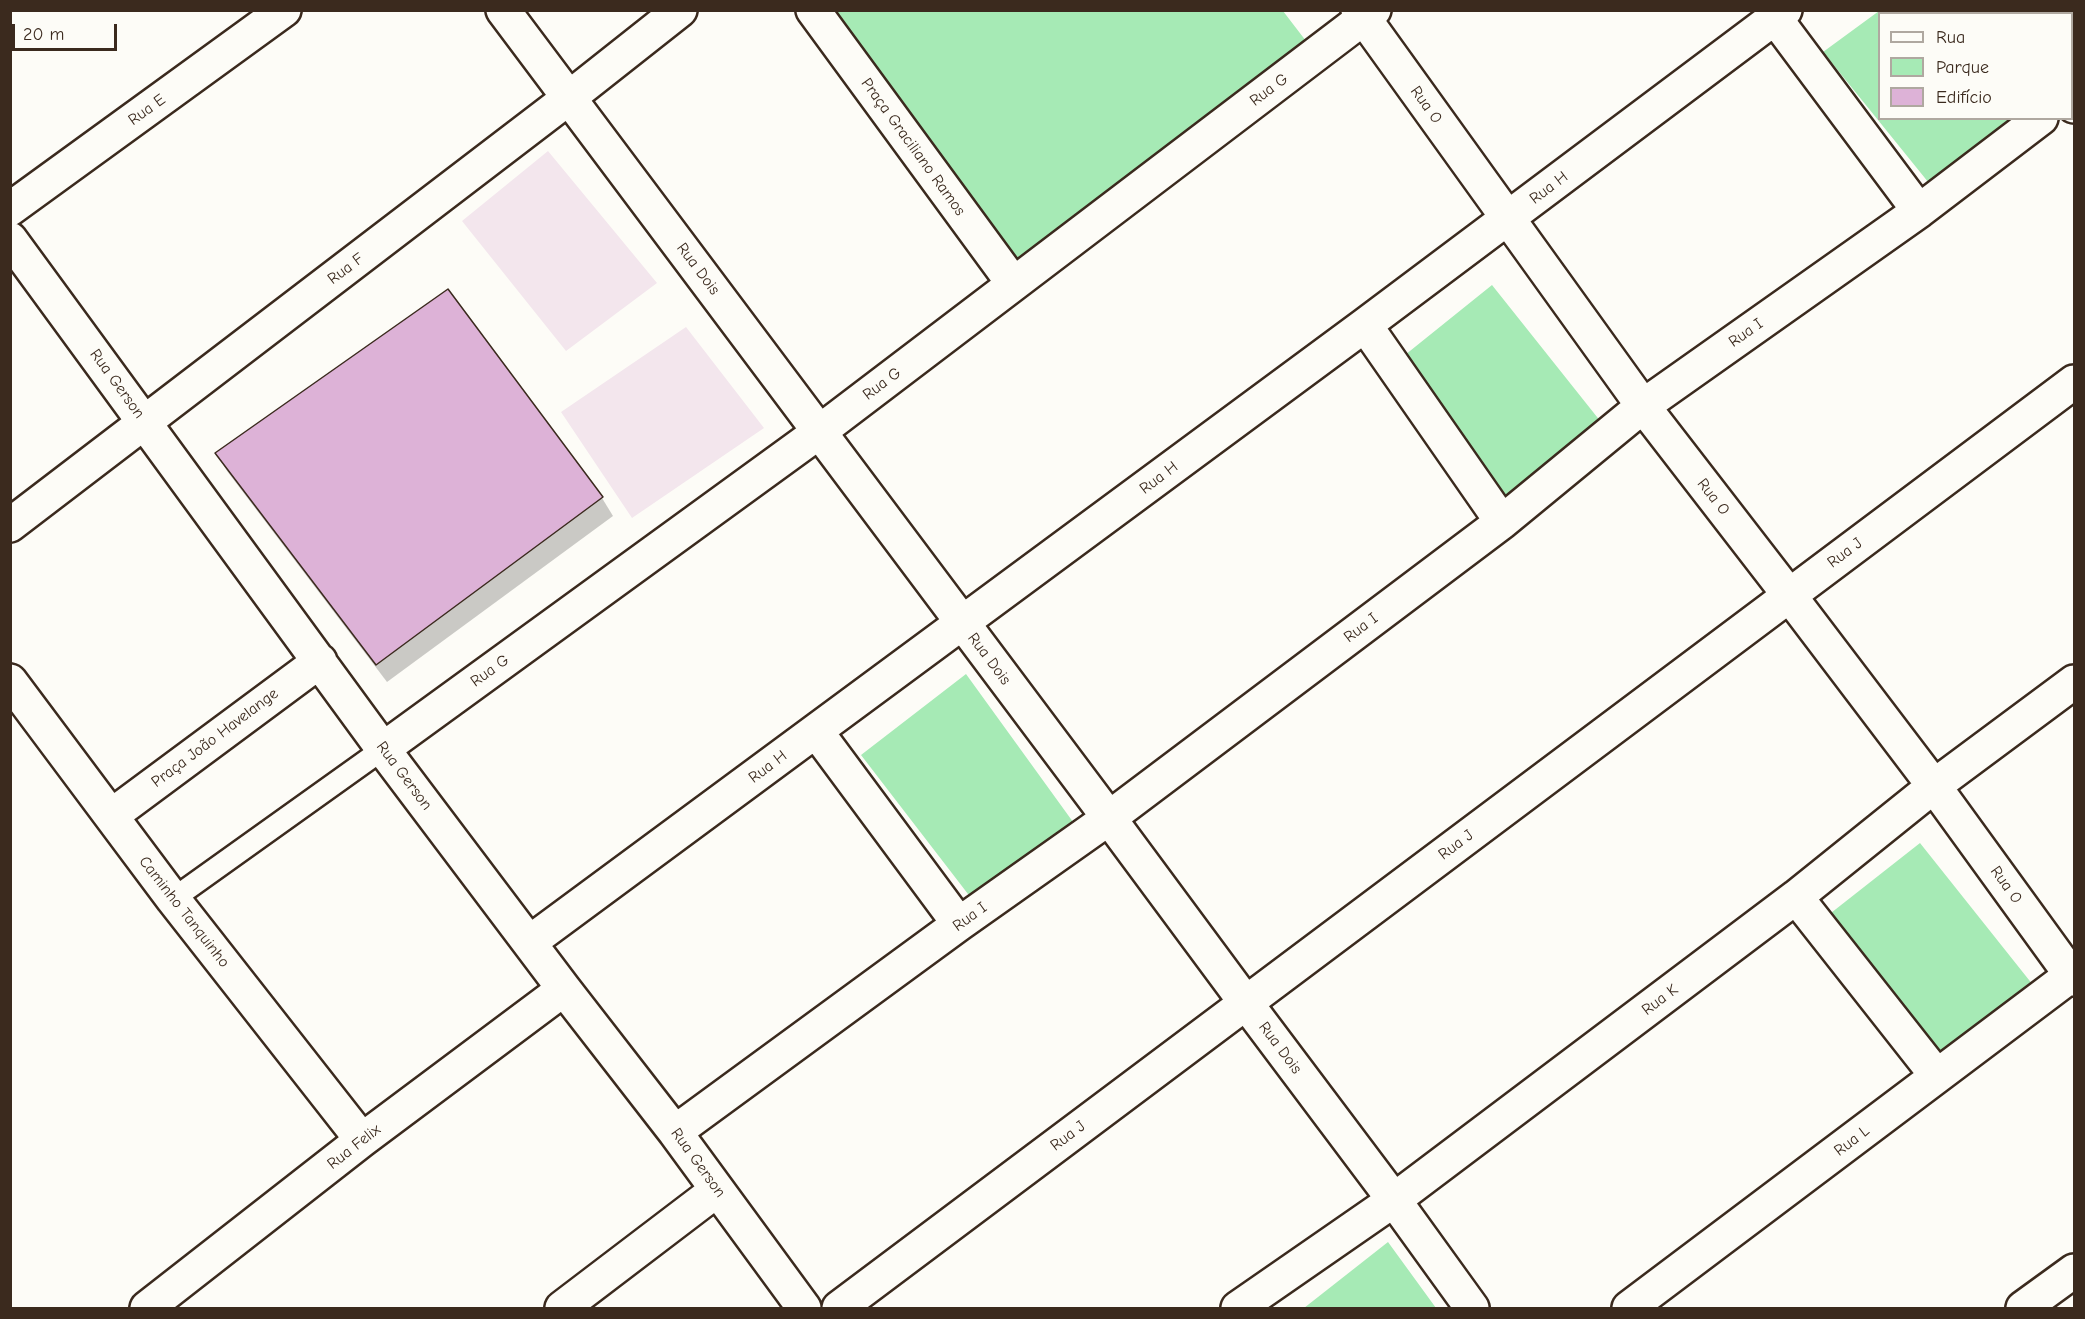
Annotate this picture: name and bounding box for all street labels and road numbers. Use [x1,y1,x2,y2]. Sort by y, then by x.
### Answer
street label: Rua G [1246,69,1292,111]
street label: Praça Graciliano Ramos [857,74,969,220]
street label: Rua O [1406,83,1446,127]
street label: Rua E [125,90,169,130]
street label: Rua H [1526,167,1572,209]
street label: Rua Dois [672,239,724,299]
street label: Rua F [324,249,368,289]
street label: Rua I [1725,314,1767,352]
street label: Rua Gerson [85,346,149,422]
street label: Rua G [859,363,905,405]
street label: Rua H [1136,457,1182,499]
street label: Rua O [1693,475,1733,519]
street label: Rua J [1824,534,1866,572]
street label: Rua I [1340,609,1382,647]
street label: Rua Dois [963,629,1015,689]
street label: Rua G [467,651,513,691]
street label: Praça João Havelange [148,684,282,792]
street label: Rua Gerson [372,738,436,814]
street label: Rua H [745,746,791,788]
street label: Rua J [1435,826,1477,864]
street label: Caminho Tanquinho [135,852,233,972]
street label: Rua O [1986,863,2026,907]
street label: Rua I [949,898,991,936]
street label: Rua K [1638,980,1682,1020]
street label: Rua Dois [1254,1018,1306,1078]
street label: Rua J [1047,1117,1089,1155]
street label: Rua Felix [324,1120,384,1174]
street label: Rua L [1831,1122,1873,1160]
street label: Rua Gerson [666,1125,730,1201]

